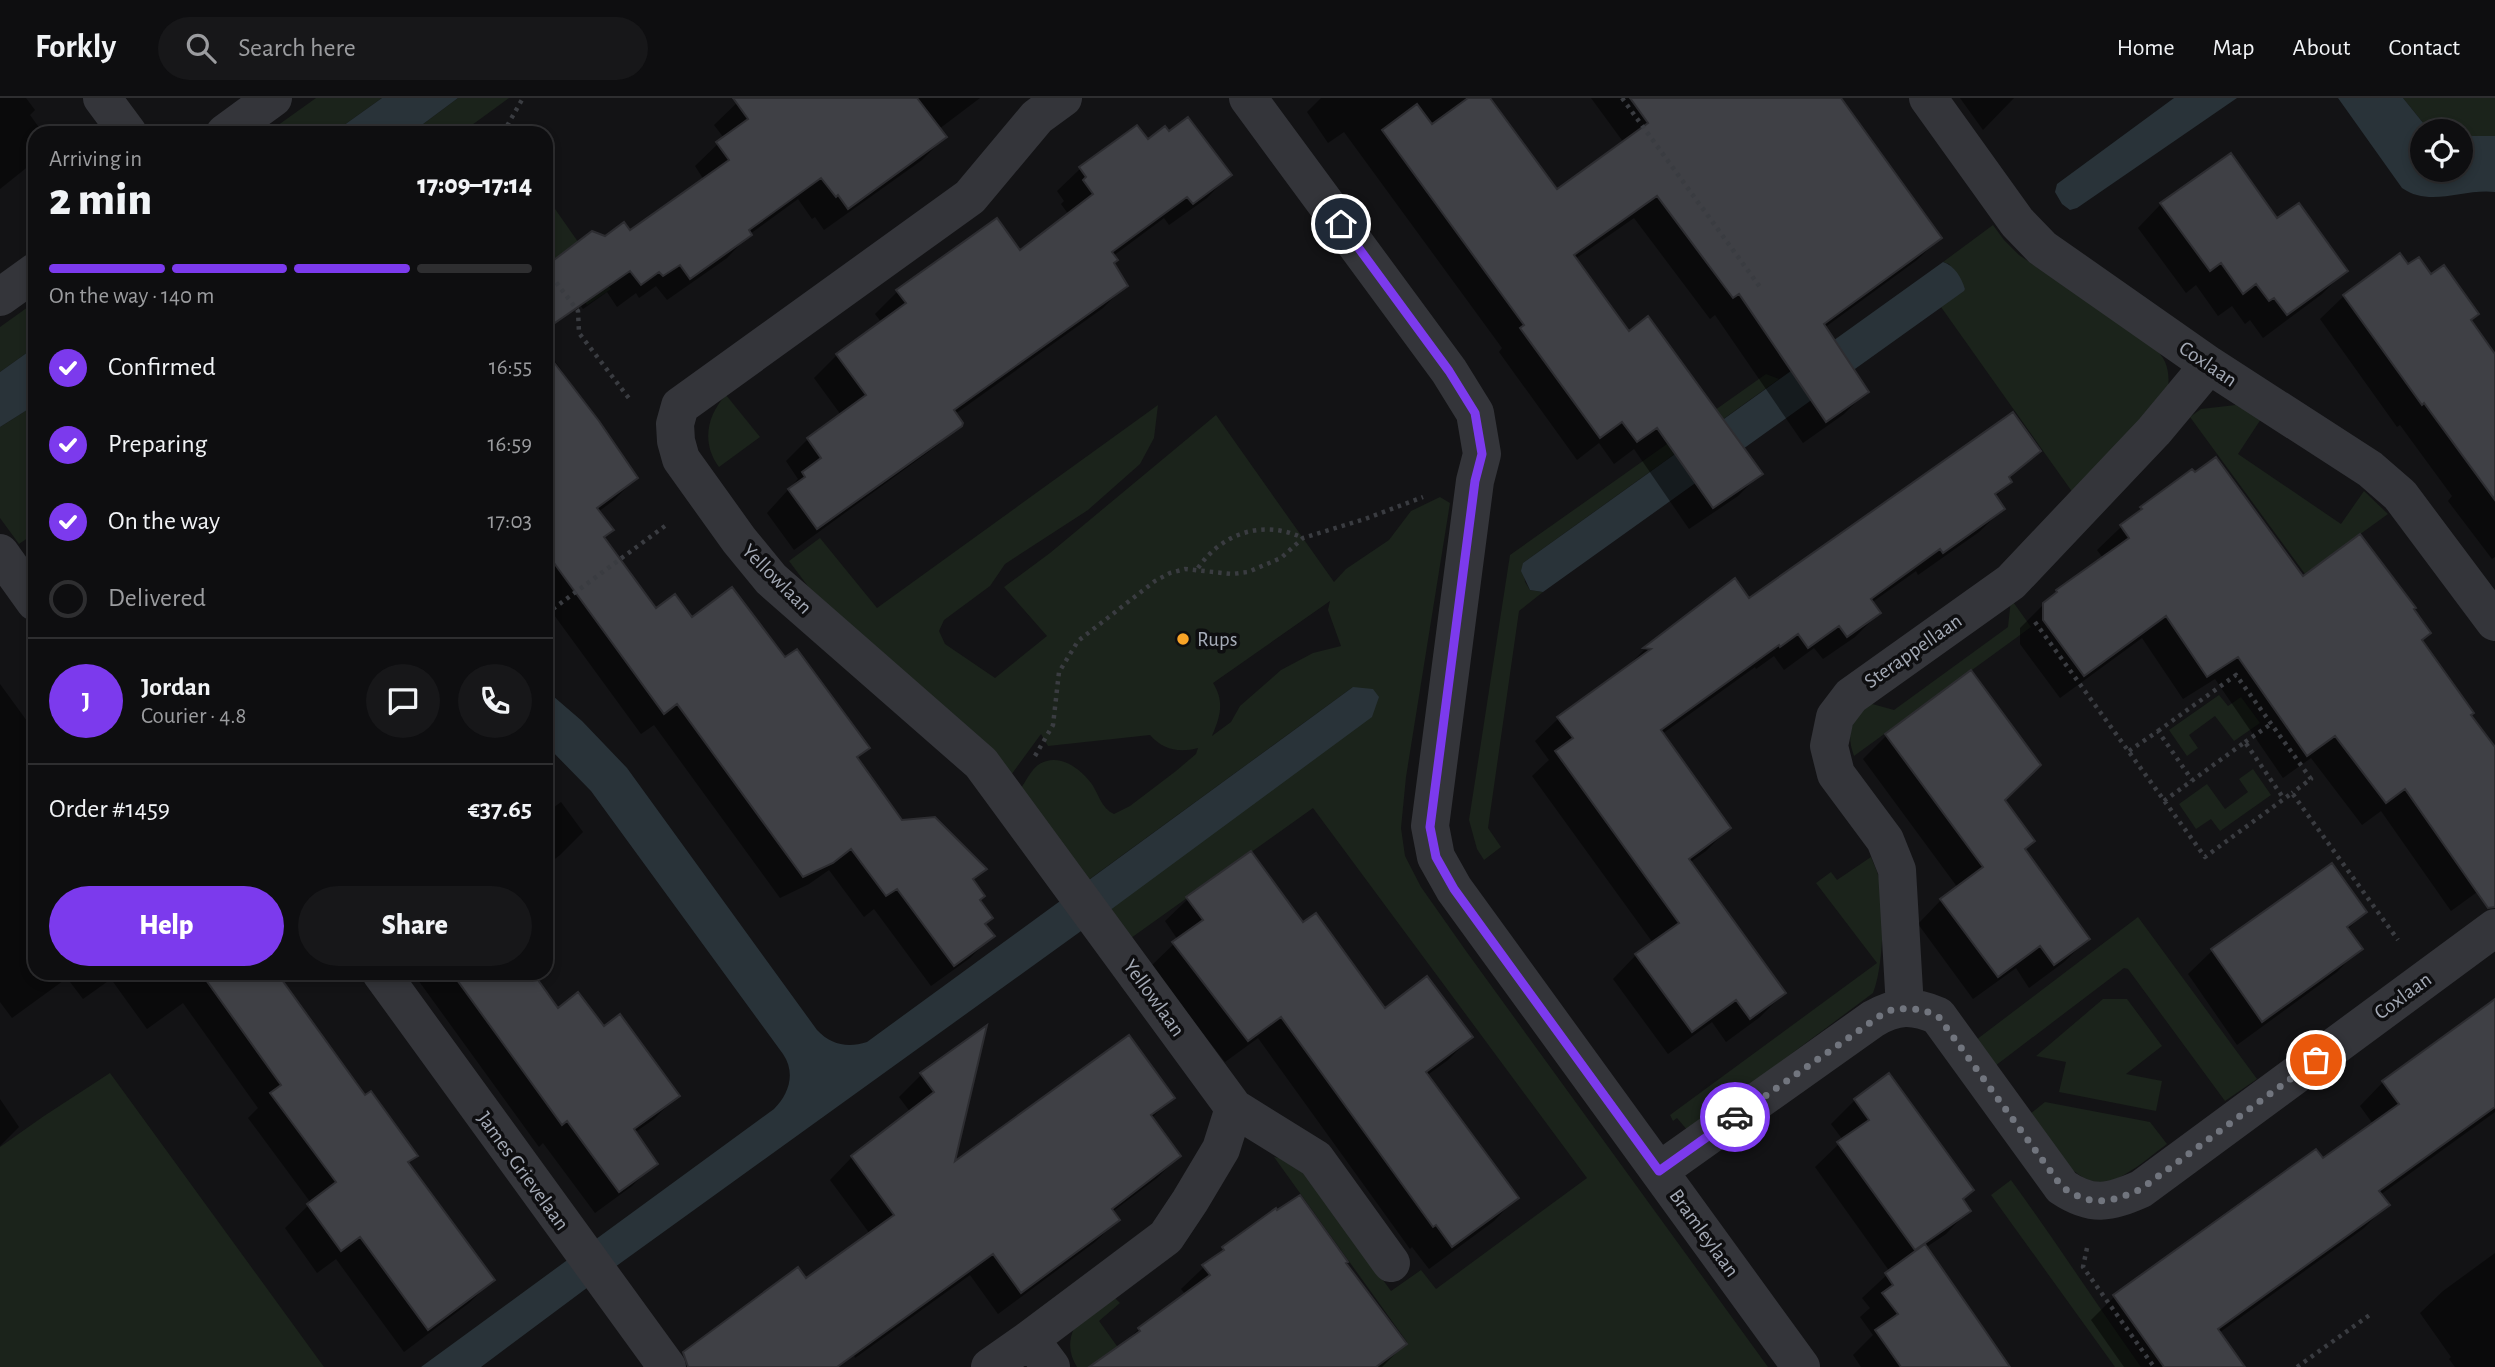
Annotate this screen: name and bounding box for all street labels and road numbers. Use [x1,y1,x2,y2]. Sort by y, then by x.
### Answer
street label: Coxlaan [2175,337,2241,391]
street label: Yellowlaan [738,540,816,618]
street label: Sterappellaan [1860,610,1966,692]
street label: Yellowlaan [1119,956,1189,1040]
street label: Coxlaan [2371,968,2435,1024]
street label: James Grievelaan [473,1108,573,1234]
street label: Bramleylaan [1665,1185,1743,1281]

